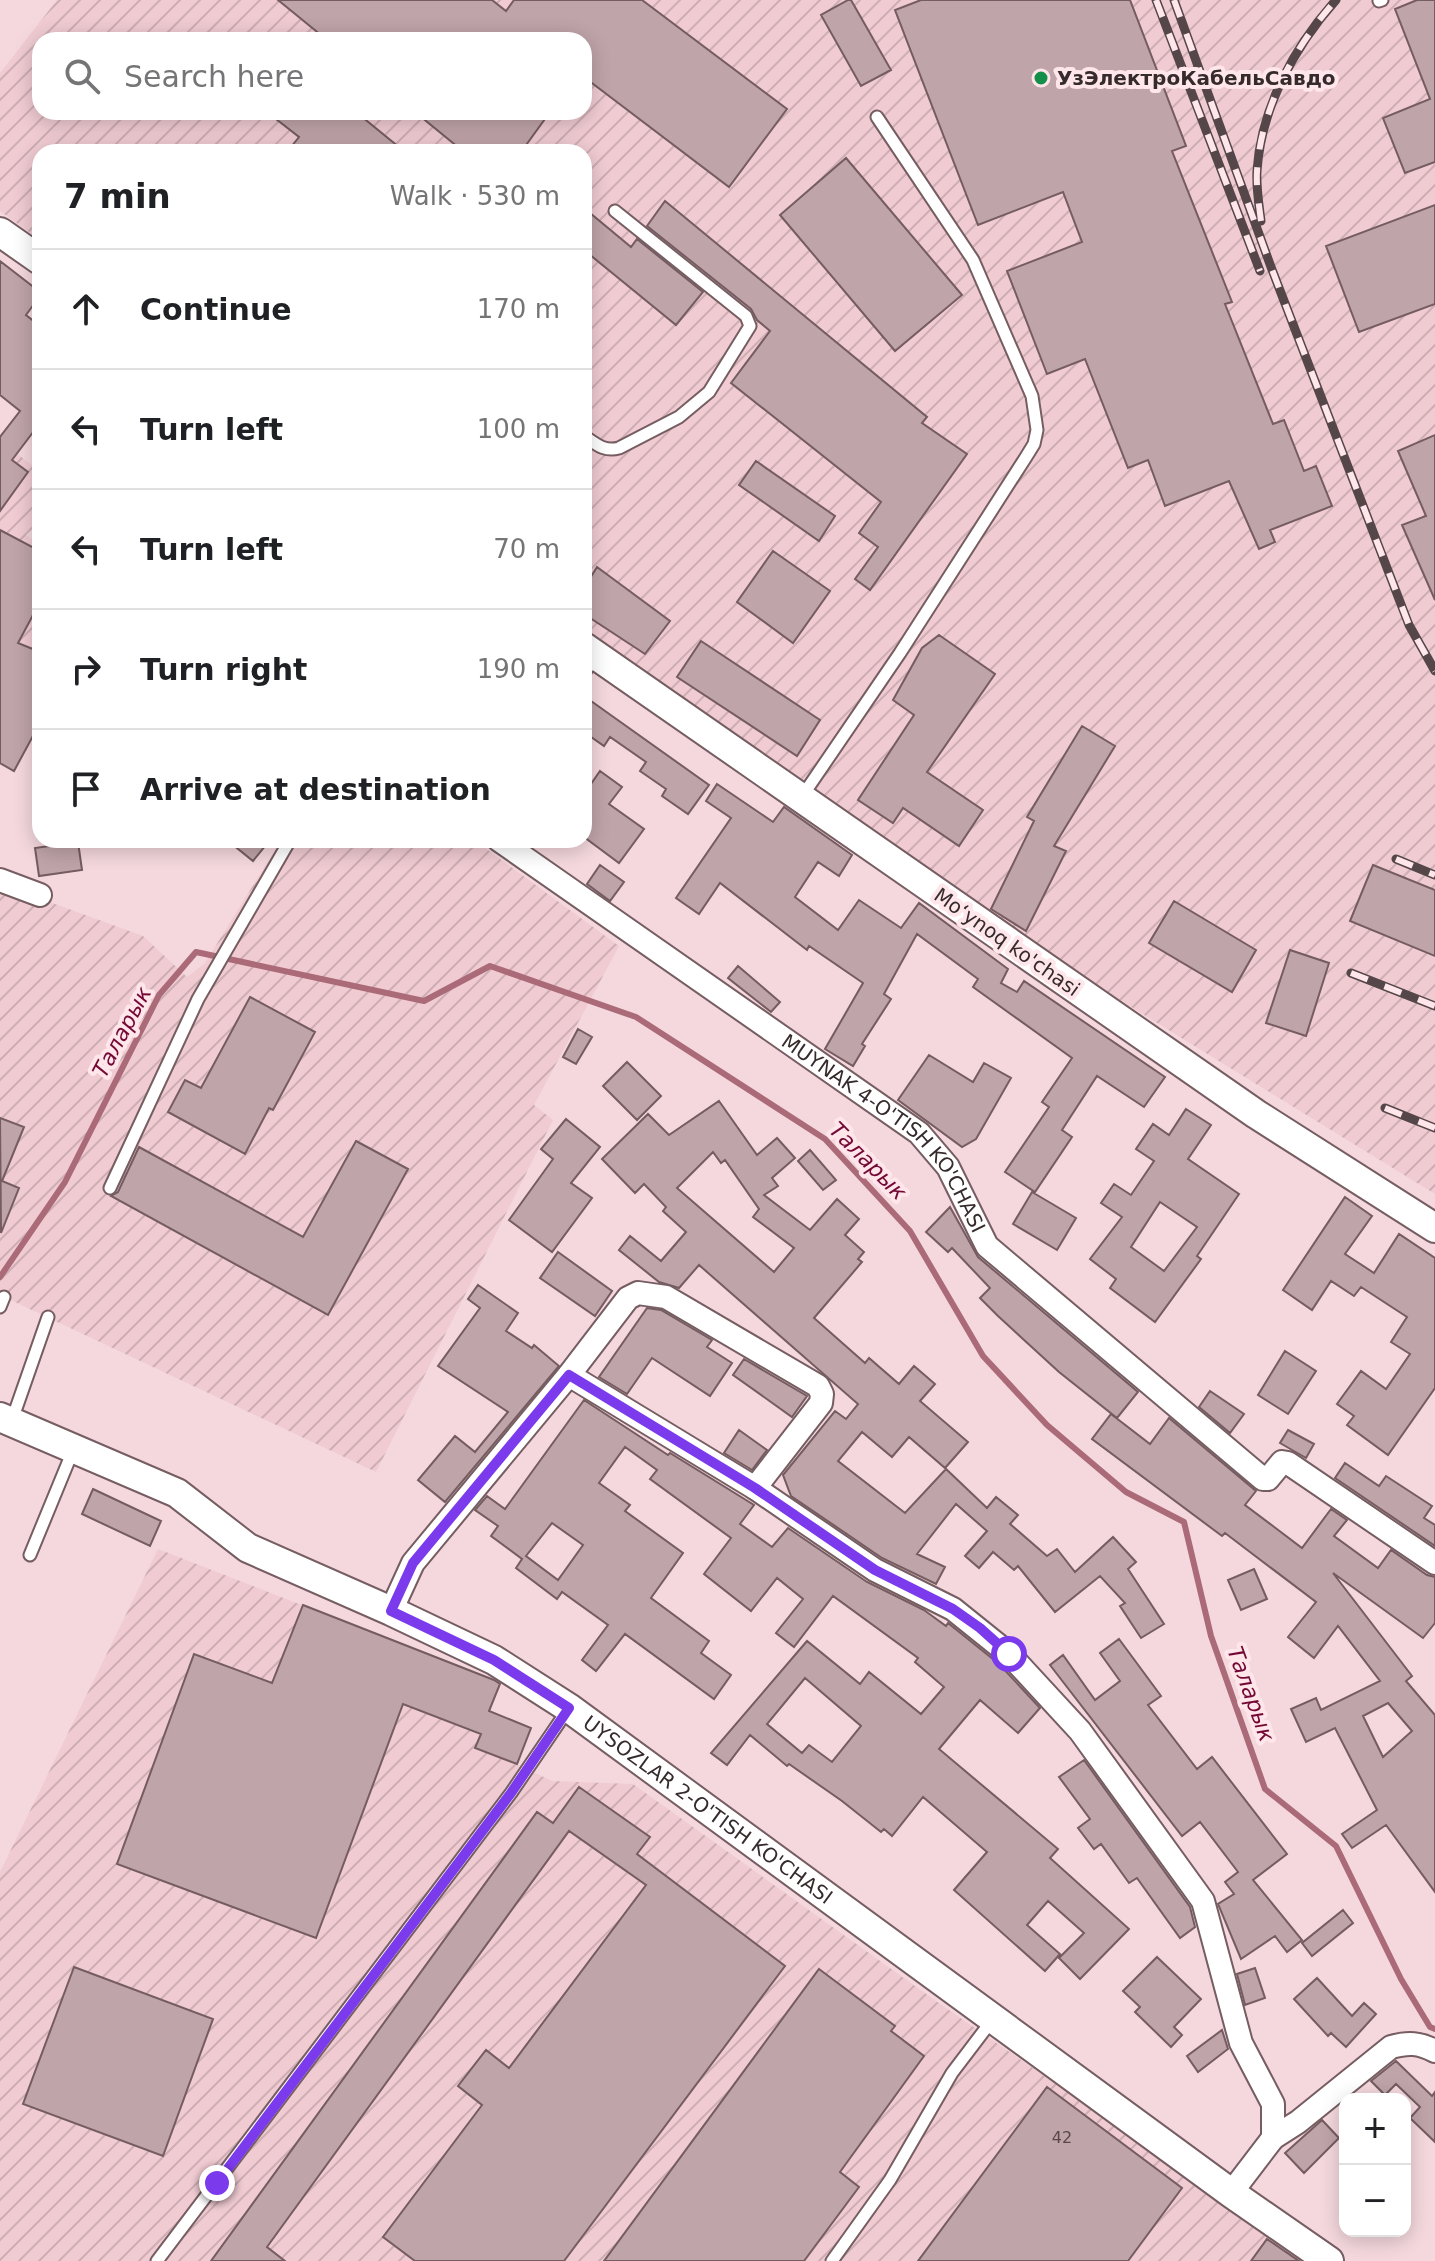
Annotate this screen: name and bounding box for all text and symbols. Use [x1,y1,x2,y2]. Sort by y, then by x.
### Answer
search box [32,32,592,120]
icon: search [60,54,104,98]
text: Search here [124,59,304,94]
place label: УзЭлектроКабельСавдо [1057,66,1336,90]
marker: УзЭлектроКабельСавдо [1032,69,1050,87]
text: 7 min [64,176,171,216]
text: Walk · 530 m [390,181,560,211]
icon: ahead [64,287,108,331]
text: Continue [140,292,292,327]
text: 170 m [477,294,560,324]
icon: left [64,407,108,451]
text: Turn left [140,412,283,447]
text: 100 m [477,414,560,444]
icon: left [64,527,108,571]
text: Turn left [140,532,283,567]
text: 70 m [493,534,560,564]
icon: right [64,647,108,691]
text: Turn right [140,652,307,687]
text: 190 m [477,654,560,684]
icon: arrive [64,767,108,811]
text: Arrive at destination [140,772,491,807]
street label: Moʻynoq ko'chasi [930,883,1084,1001]
water label: Таларык [88,982,157,1082]
street label: MUYNAK 4-O'TISH KO'CHASI [777,1029,990,1237]
water label: Таларык [824,1117,912,1205]
route start [991,1636,1027,1672]
water label: Таларык [1222,1643,1280,1745]
street label: UYSOZLAR 2-O'TISH KO'CHASI [579,1710,837,1909]
map controls [1339,2093,1411,2237]
button: + [1339,2093,1411,2165]
house number: 42 [1052,2128,1072,2147]
route end [199,2165,235,2201]
button: − [1339,2165,1411,2237]

